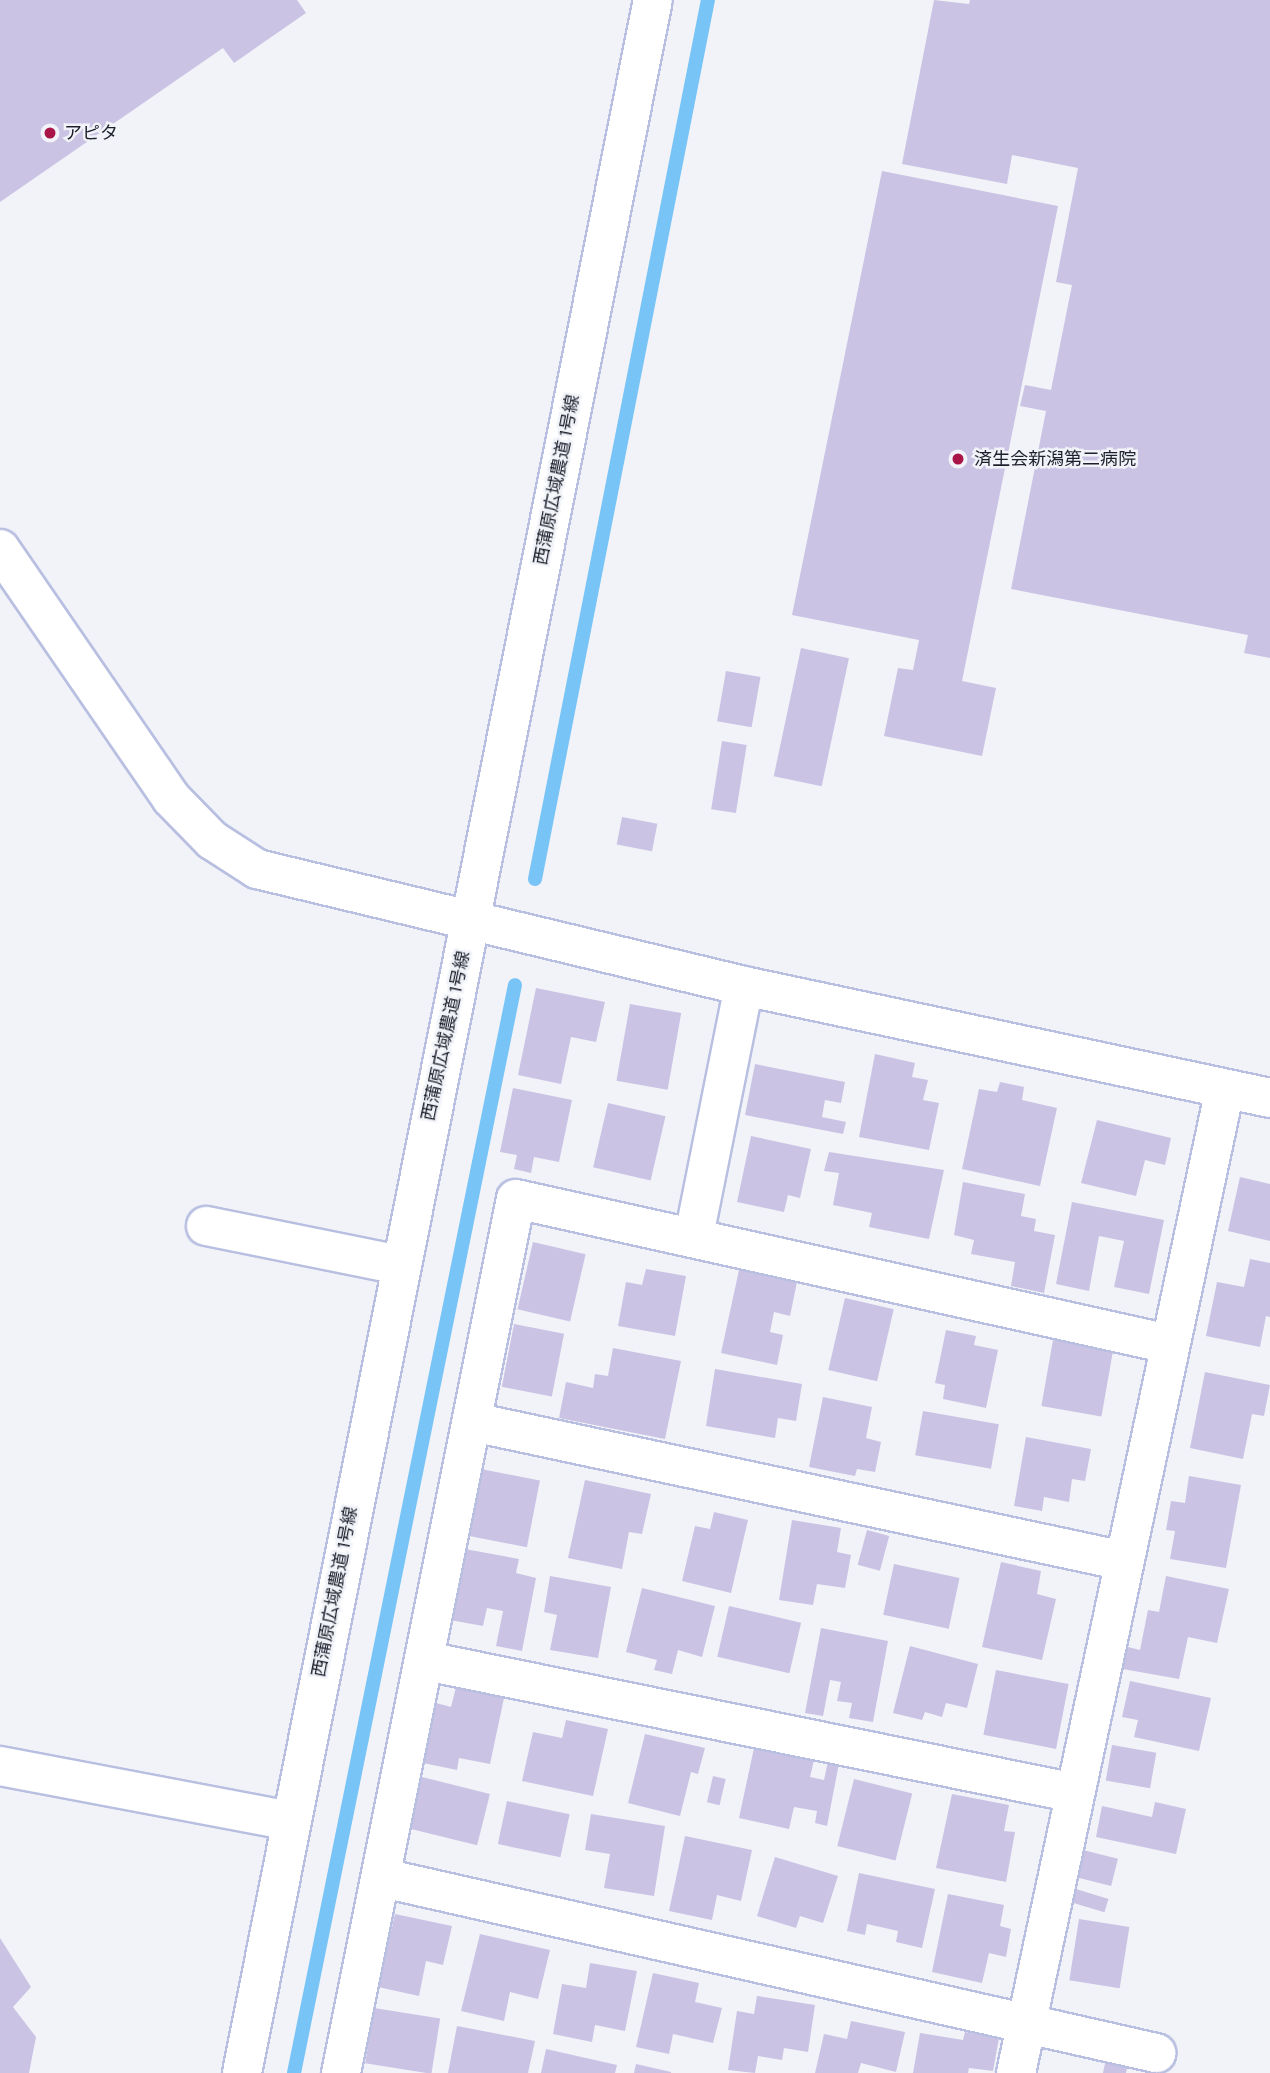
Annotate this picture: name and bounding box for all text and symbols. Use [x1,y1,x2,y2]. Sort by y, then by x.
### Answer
place label: アピタ [64,122,118,144]
marker: アピタ [42,125,58,141]
street label: 西蒲原広域農道 1号線 [530,393,584,567]
place label: 済生会新潟第二病院 [974,448,1136,470]
marker: 済生会新潟第二病院 [948,449,968,469]
street label: 西蒲原広域農道 1号線 [418,949,474,1123]
street label: 西蒲原広域農道 1号線 [308,1505,362,1679]

